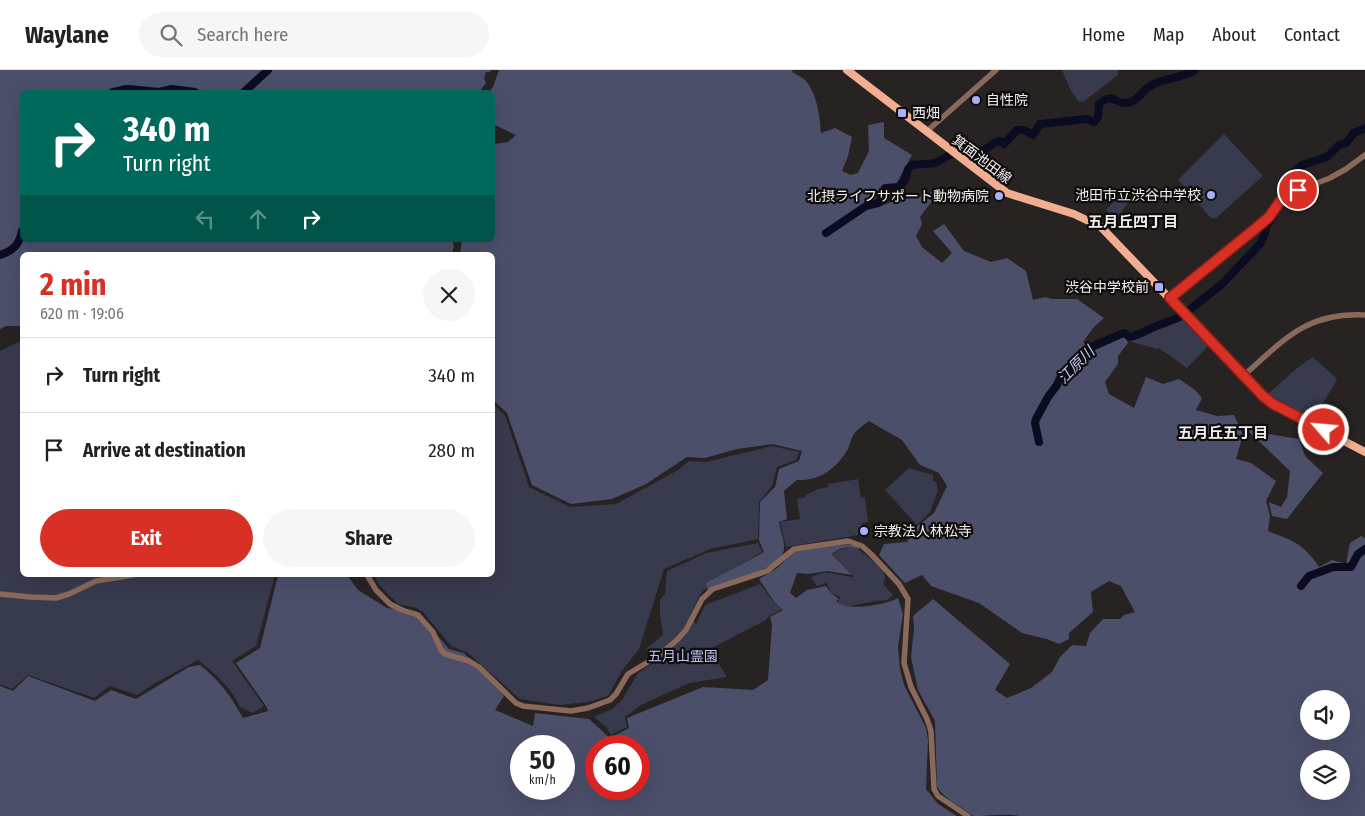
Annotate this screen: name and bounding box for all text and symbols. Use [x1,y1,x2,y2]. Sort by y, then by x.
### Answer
search box [139,12,489,57]
text: Waylane [25,21,109,49]
icon: search [157,21,185,49]
text: Search here [197,23,288,46]
text: Home [1082,24,1125,46]
text: Map [1153,24,1184,46]
text: About [1212,24,1256,46]
text: Contact [1284,24,1340,46]
place label: 自性院 [986,92,1028,109]
marker: 自性院 [970,94,982,106]
place label: 西畑 [912,105,940,122]
marker: 西畑 [896,107,908,119]
text: 340 m [123,108,211,150]
icon: right [40,110,105,175]
street label: 箕面池田線 [949,132,1015,187]
text: Turn right [123,150,211,177]
pin [1277,169,1319,211]
icon: arrive [1284,176,1312,204]
place label: 池田市立渋谷中学校 [1075,187,1201,204]
place label: 北摂ライフサポート動物病院 [807,188,989,205]
marker: 池田市立渋谷中学校 [1205,189,1217,201]
marker: 北摂ライフサポート動物病院 [993,190,1005,202]
icon: left [191,205,219,233]
icon: ahead [244,205,272,233]
icon: right [297,205,325,233]
district label: 五月丘四丁目 [1088,213,1178,231]
text: 2 min [40,267,107,303]
button: close [423,269,475,321]
place label: 渋谷中学校前 [1065,279,1149,296]
marker: 渋谷中学校前 [1153,281,1165,293]
text: 620 m · 19:06 [40,304,124,323]
water label: 江原川 [1054,341,1100,387]
icon: right [40,361,68,389]
text: Turn right [83,364,160,387]
text: 340 m [428,364,475,387]
position arrow [1297,403,1349,455]
district label: 五月丘五丁目 [1178,424,1268,442]
icon: arrive [40,436,68,464]
text: Arrive at destination [83,439,246,462]
text: 280 m [428,439,475,462]
button: Exit [40,509,253,567]
button: Share [263,509,475,567]
place label: 宗教法人林松寺 [874,523,972,540]
marker: 宗教法人林松寺 [858,525,870,537]
park label: 五月山霊園 [648,648,718,665]
map controls [1300,690,1350,800]
button: sound [1300,690,1350,740]
speed limit sign: 60 [585,735,650,800]
text: 50 [530,746,555,776]
button: layers [1300,750,1350,800]
text: km/h [529,773,556,787]

